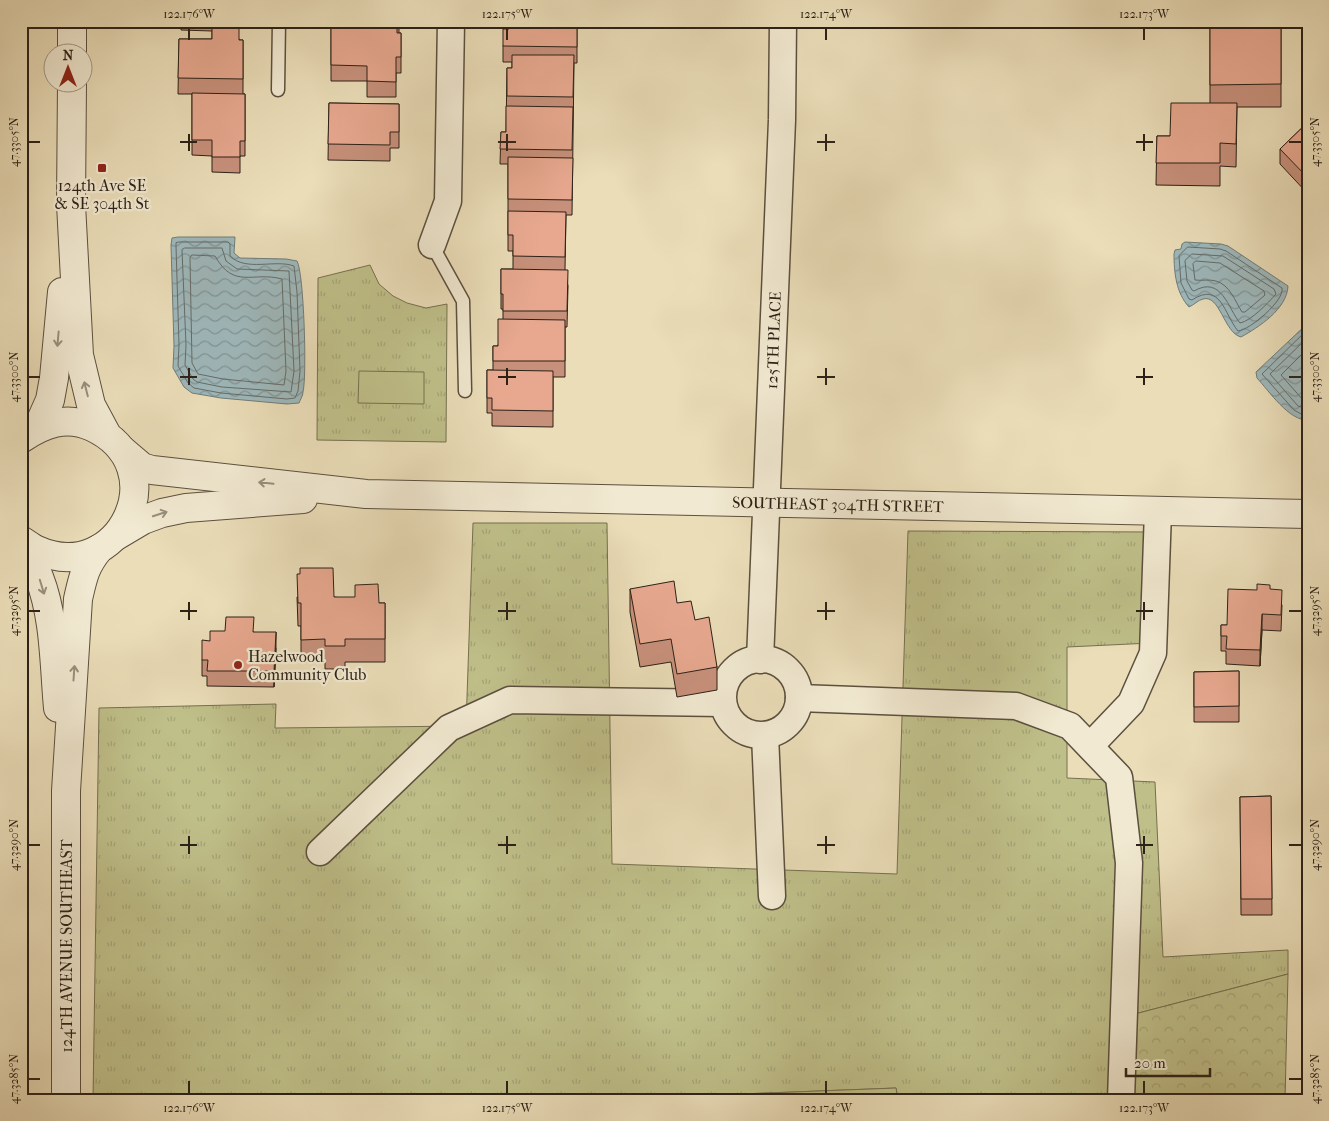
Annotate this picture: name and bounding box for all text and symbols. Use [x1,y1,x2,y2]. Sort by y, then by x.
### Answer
text: 122.176°W [163,7,216,21]
text: 122.175°W [482,7,533,21]
text: 122.174°W [800,7,853,21]
text: 122.173°W [1119,7,1170,21]
north arrow [42,42,92,92]
text: N [63,47,74,64]
text: 47.3305°N [7,117,21,167]
text: 47.3305°N [1308,117,1322,167]
marker: 124th Ave SE & SE 304th St [96,162,108,174]
place label: 124th Ave SE & SE 304th St [55,176,150,213]
street label: 125TH PLACE [762,291,785,390]
one-way arrow [53,331,63,347]
text: 47.3300°N [7,351,21,403]
text: 47.3300°N [1308,351,1322,403]
one-way arrow [81,381,91,397]
one-way arrow [258,478,274,488]
street label: SOUTHEAST 304TH STREET [732,492,944,516]
one-way arrow [152,509,168,519]
one-way arrow [38,578,47,594]
text: 47.3295°N [7,586,21,636]
text: 47.3295°N [1308,586,1322,636]
place label: Hazelwood Community Club [248,647,366,684]
marker: Hazelwood Community Club [232,659,244,671]
one-way arrow [69,665,78,681]
text: 47.3290°N [7,819,21,871]
text: 47.3290°N [1308,819,1322,871]
street label: 124TH AVENUE SOUTHEAST [57,839,76,1053]
scale bar [1126,1046,1210,1078]
text: 47.3285°N [7,1054,21,1104]
text: 20 m [1134,1054,1166,1072]
text: 47.3285°N [1308,1054,1322,1104]
text: 122.176°W [163,1101,216,1115]
text: 122.175°W [482,1101,533,1115]
text: 122.174°W [800,1101,853,1115]
text: 122.173°W [1119,1101,1170,1115]

